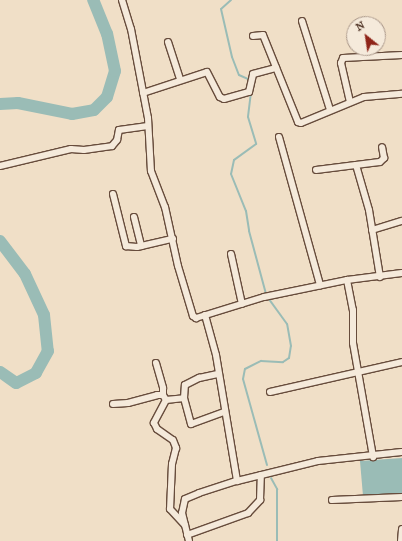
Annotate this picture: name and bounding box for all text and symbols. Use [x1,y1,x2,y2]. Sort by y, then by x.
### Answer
north arrow [346,16,386,56]
text: N [353,18,367,34]

